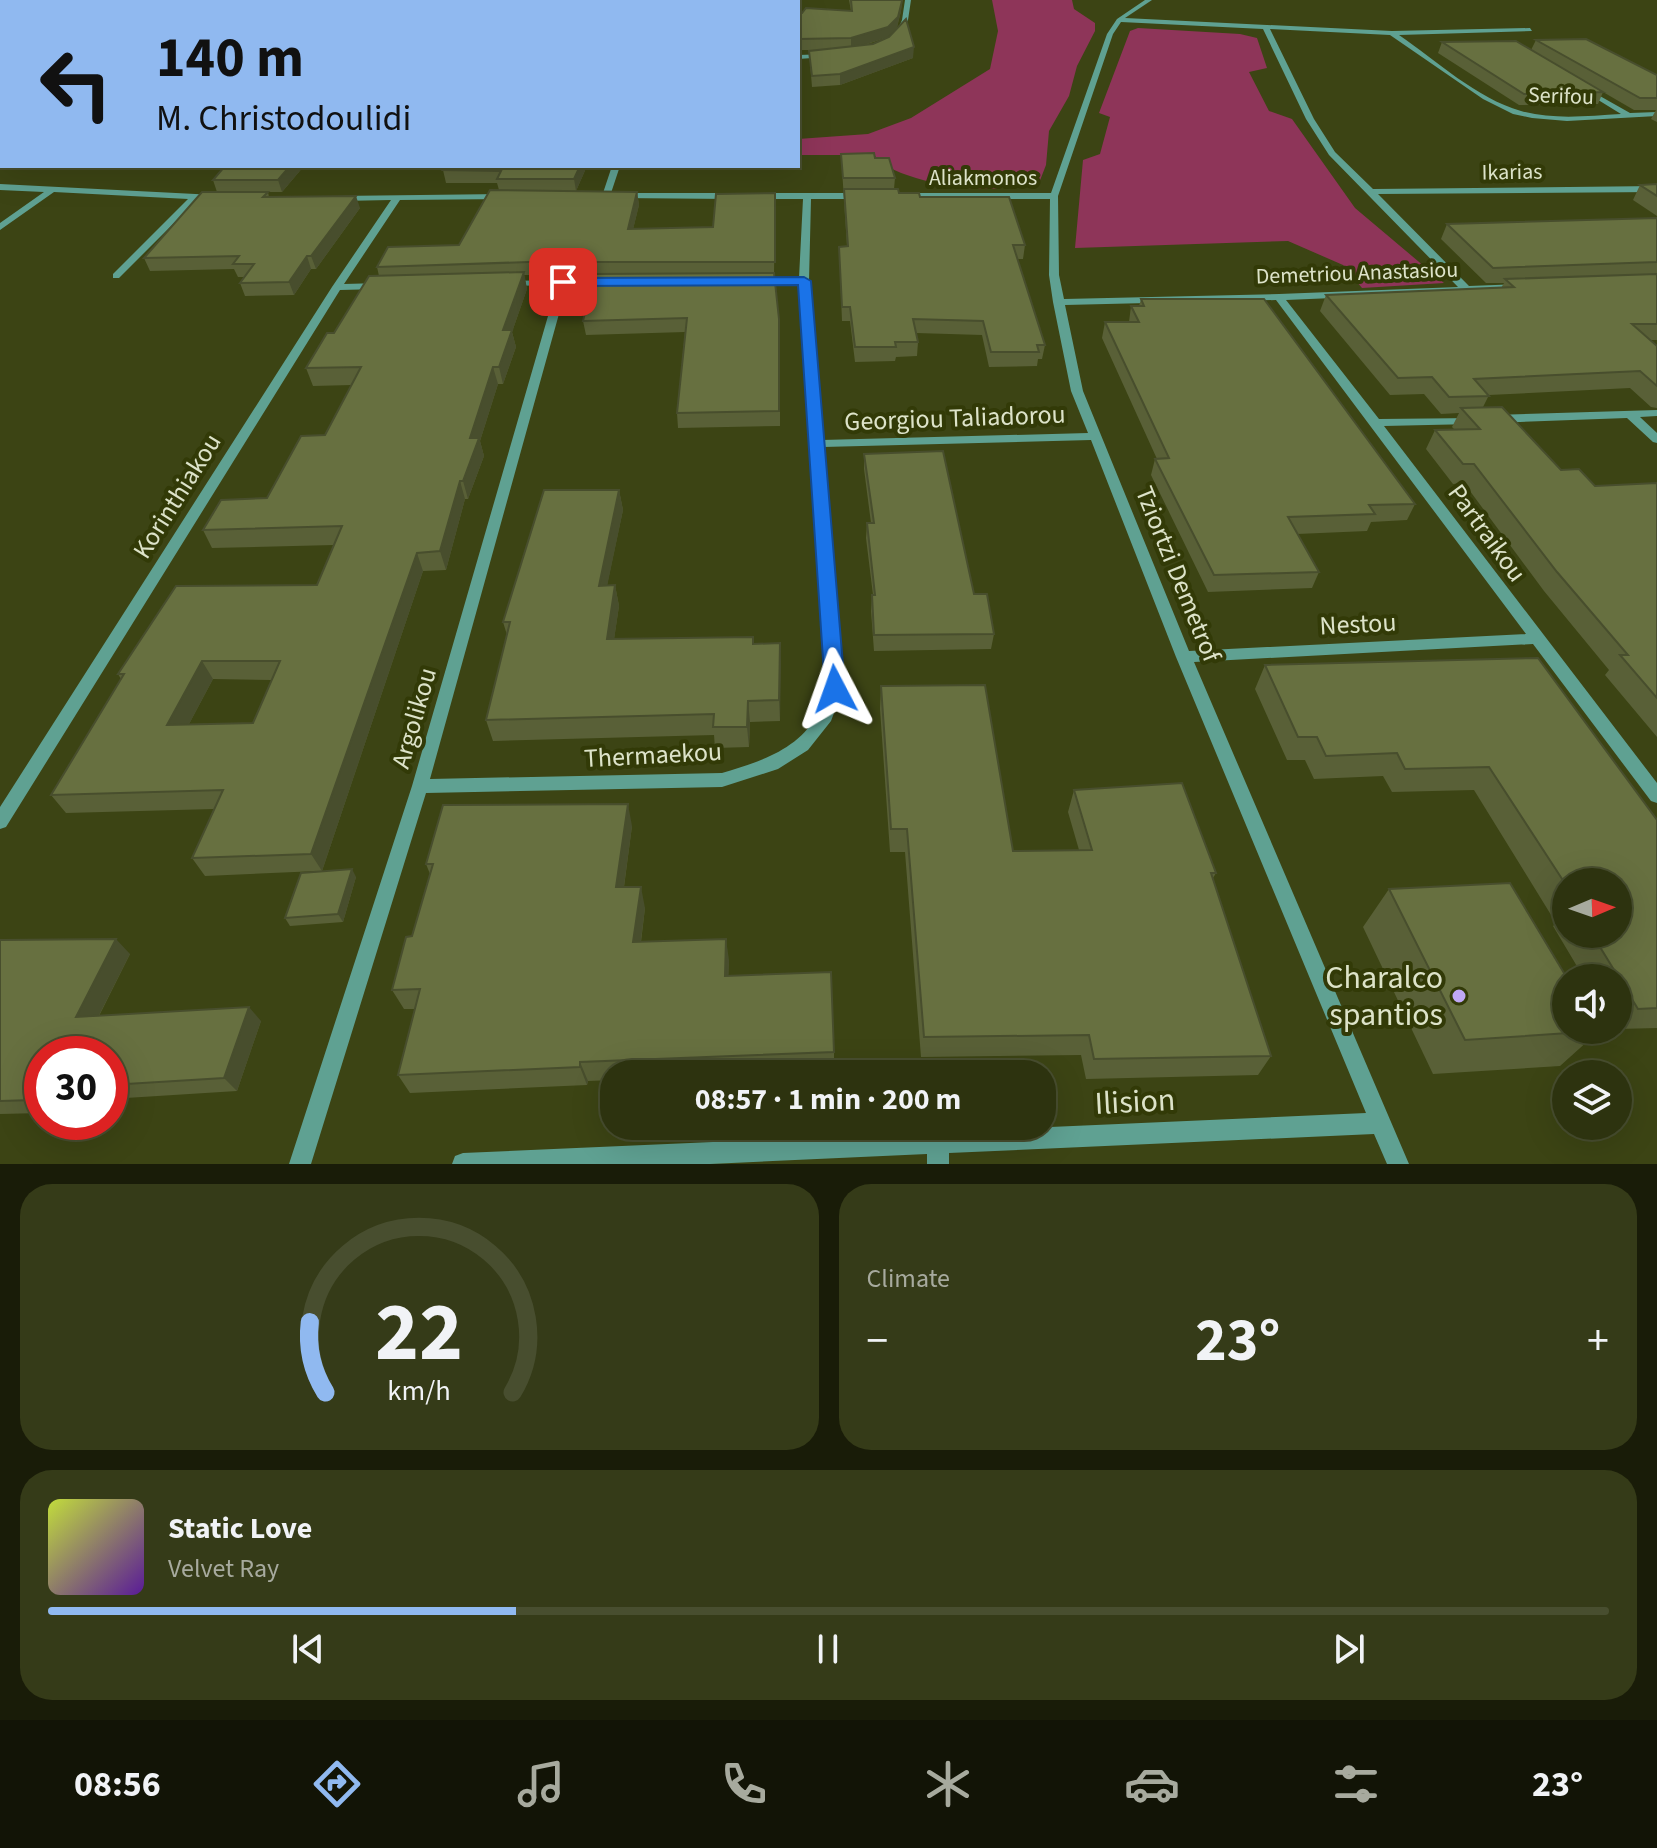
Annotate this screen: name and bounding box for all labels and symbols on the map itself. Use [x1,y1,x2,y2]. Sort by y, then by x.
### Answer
street label: Serifou [1528,79,1594,113]
street label: Ikarias [1481,155,1543,189]
street label: Aliakmonos [929,162,1037,194]
pin [529,248,597,316]
street label: Demetriou Anastasiou [1255,253,1459,293]
street label: Georgiou Taliadorou [844,396,1066,440]
street label: Korinthiakou [124,426,230,566]
street label: Partraikou [1439,476,1535,590]
street label: Tziortzi Demetrof [1126,481,1231,669]
street label: Nestou [1319,604,1397,644]
position arrow [793,647,877,731]
street label: Argolikou [382,663,446,773]
street label: Thermaekou [583,733,723,777]
north arrow [1552,868,1632,948]
place label: Charalco spantios [1325,955,1443,1038]
marker: Charalco spantios [1450,987,1468,1005]
speed limit sign: 30 [24,1036,128,1140]
street label: Ilision [1094,1077,1176,1127]

